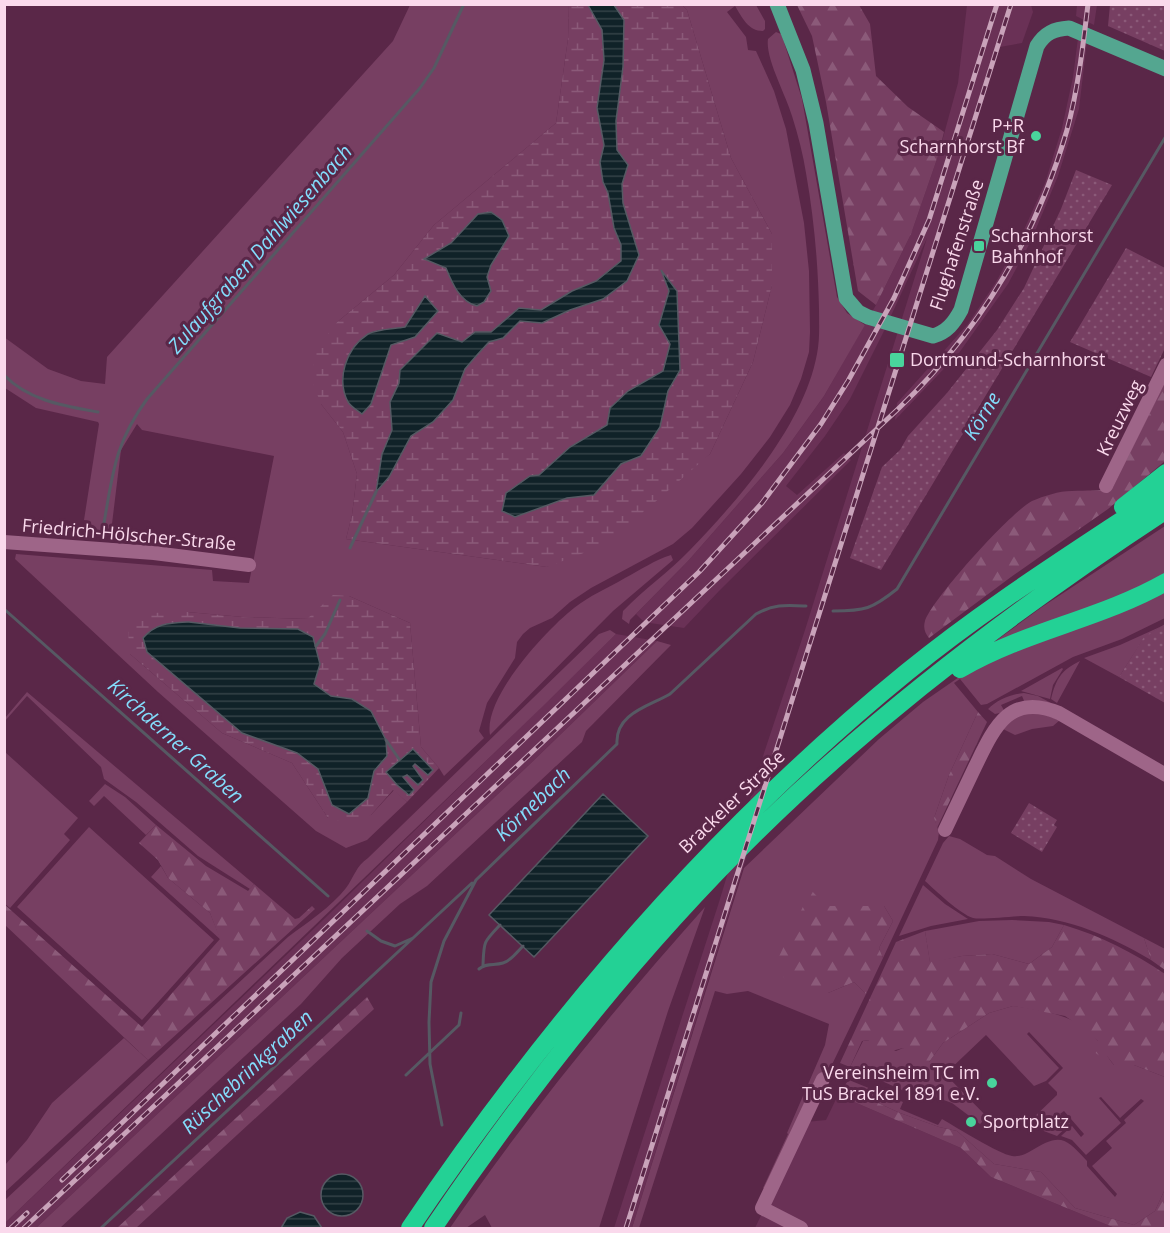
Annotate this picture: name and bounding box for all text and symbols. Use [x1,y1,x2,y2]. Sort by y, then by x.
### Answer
place label: P+R Scharnhorst Bf [899,113,1025,158]
marker: P+R Scharnhorst Bf [1029,129,1043,143]
water label: Zulaufgraben Dahlwiesenbach [161,139,358,359]
street label: Flughafenstraße [924,176,989,313]
place label: Scharnhorst Bahnhof [991,223,1093,268]
marker: Scharnhorst Bahnhof [972,239,986,253]
place label: Dortmund-Scharnhorst [910,347,1105,371]
marker: Dortmund-Scharnhorst [888,351,906,369]
street label: Kreuzweg [1090,375,1148,460]
water label: Körne [957,387,1007,445]
street label: Friedrich-Hölscher-Straße [21,513,237,555]
water label: Kirchderner Graben [102,672,250,809]
street label: Brackeler Straße [673,744,790,858]
water label: Körnebach [489,761,576,846]
water label: Rüschebrinkgraben [175,1004,318,1140]
place label: Vereinsheim TC im TuS Brackel 1891 e.V. [802,1060,980,1105]
marker: Vereinsheim TC im TuS Brackel 1891 e.V. [985,1076,999,1090]
place label: Sportplatz [983,1109,1069,1133]
marker: Sportplatz [964,1115,978,1129]

